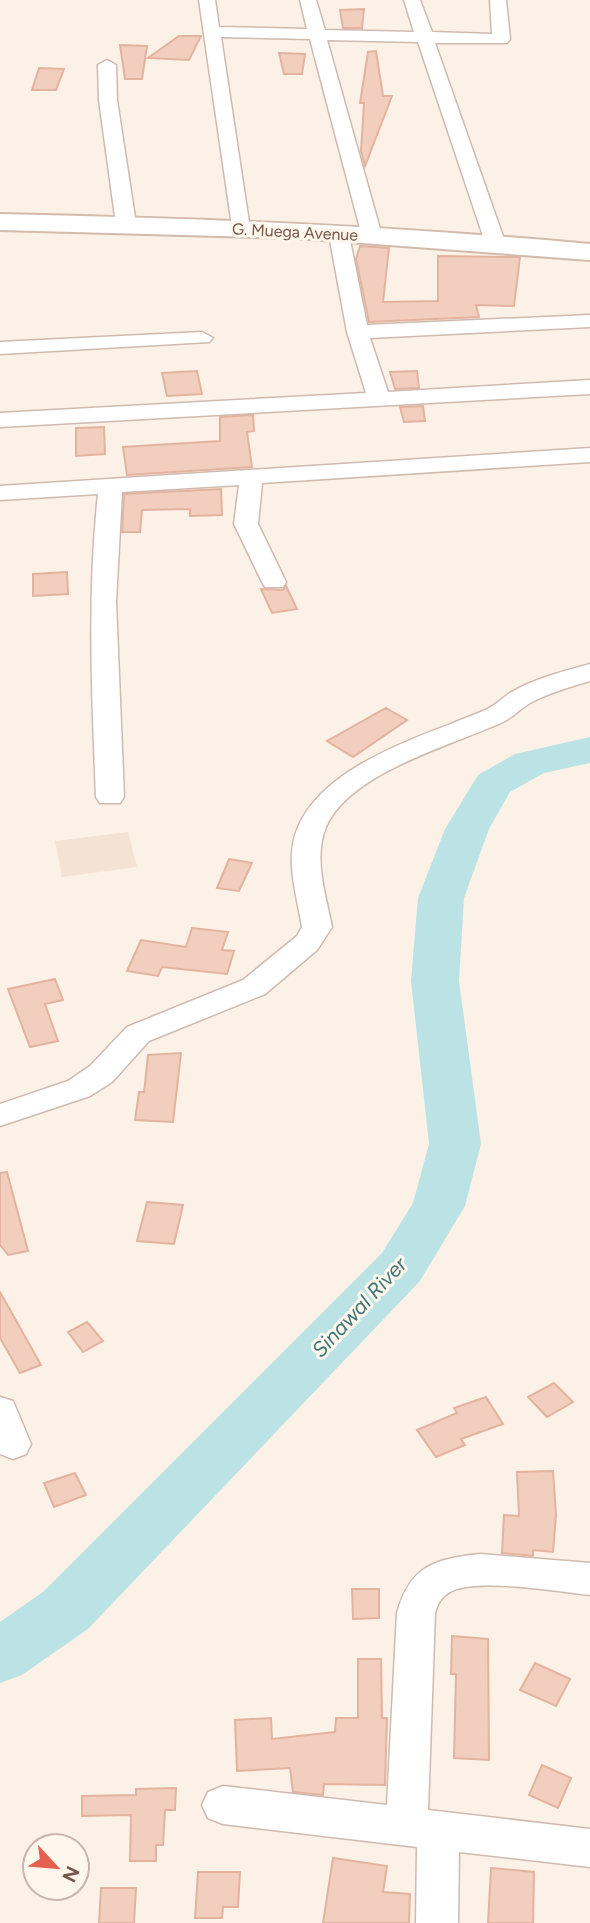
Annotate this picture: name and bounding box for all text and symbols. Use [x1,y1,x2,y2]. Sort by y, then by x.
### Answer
street label: G. Muega Avenue [231,219,359,245]
water label: Sinawal River [306,1251,412,1362]
north arrow [21,1832,91,1902]
text: N [57,1863,84,1886]

